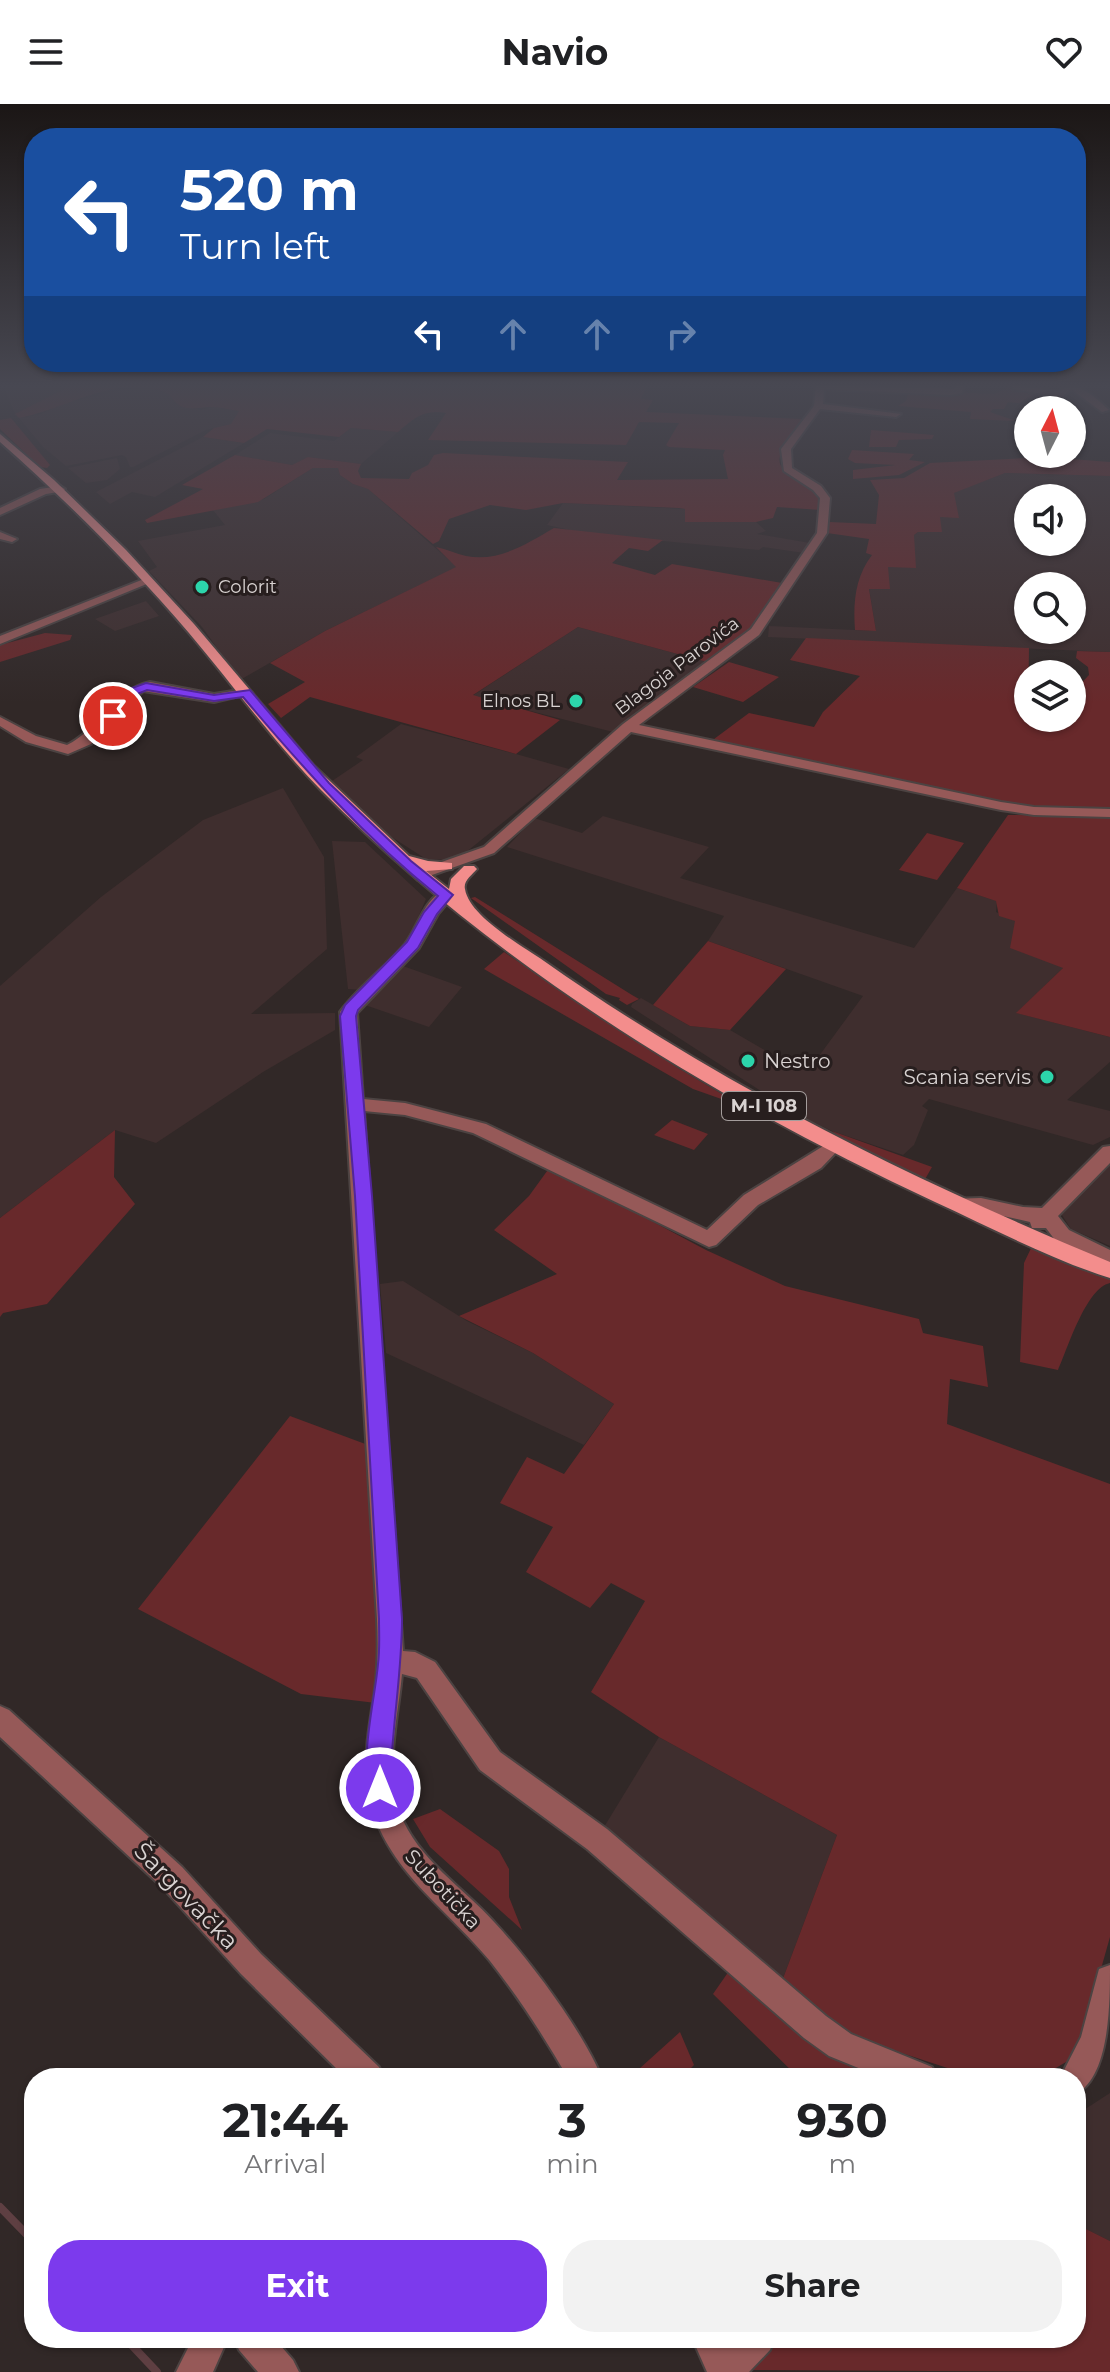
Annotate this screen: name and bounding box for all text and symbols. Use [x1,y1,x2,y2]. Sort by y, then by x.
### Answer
icon: menu [24,30,68,74]
text: Navio [502,30,608,74]
icon: heart [1042,30,1086,74]
text: 520 m [180,156,359,224]
icon: left [48,160,152,264]
text: Turn left [180,224,331,268]
icon: left [407,312,451,356]
icon: ahead [491,312,535,356]
icon: ahead [575,312,619,356]
icon: right [659,312,703,356]
north arrow [1014,396,1086,468]
map controls [1014,396,1086,732]
button: sound [1014,484,1086,556]
button: search [1014,572,1086,644]
place label: Colorit [218,576,277,598]
marker: Colorit [193,578,211,596]
street label: Blagoja Parovića [611,612,743,720]
button: layers [1014,660,1086,732]
pin [79,682,147,750]
place label: Elnos BL [482,690,560,712]
marker: Elnos BL [567,692,585,710]
icon: arrive [91,694,135,738]
place label: Nestro [764,1049,831,1073]
marker: Nestro [739,1052,757,1070]
place label: Scania servis [904,1065,1031,1089]
marker: Scania servis [1038,1068,1056,1086]
road number: M-I 108 [722,1092,806,1120]
position arrow [338,1746,422,1830]
street label: Šargovačka [128,1836,245,1955]
street label: Subotička [400,1844,486,1934]
text: 21:44 [222,2091,348,2149]
text: 3 [558,2091,587,2149]
text: 930 [797,2091,888,2149]
text: Arrival [244,2148,326,2180]
text: min [546,2148,598,2180]
text: m [828,2148,856,2180]
button: Exit [48,2240,547,2332]
button: Share [563,2240,1062,2332]

